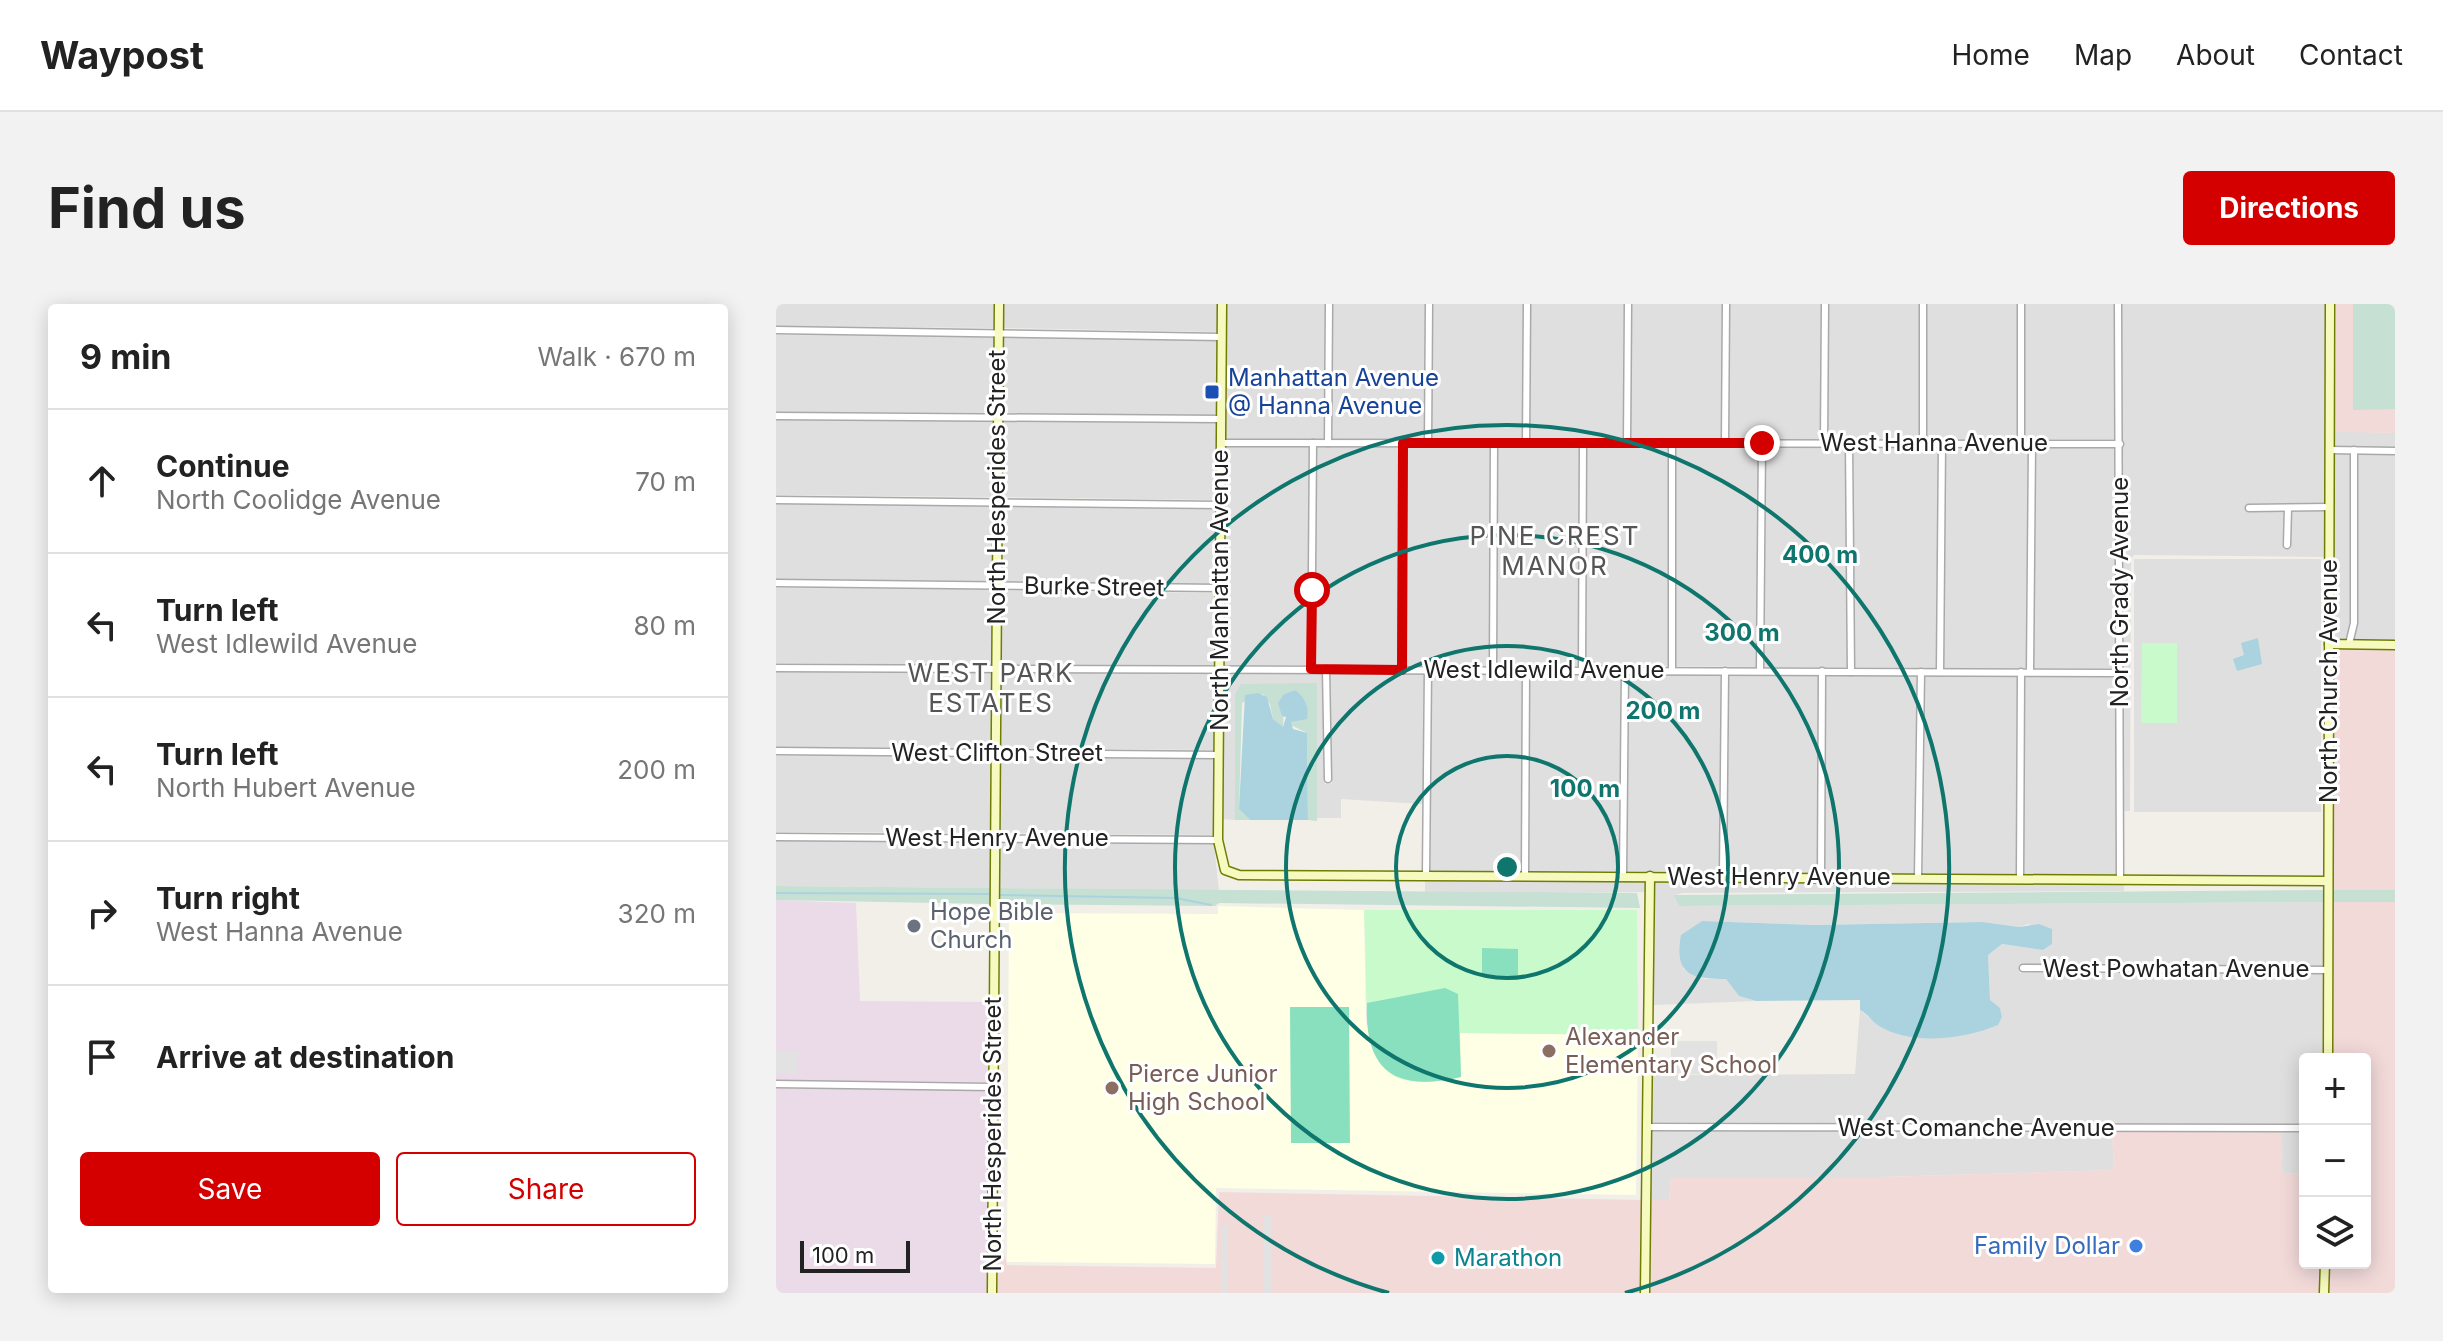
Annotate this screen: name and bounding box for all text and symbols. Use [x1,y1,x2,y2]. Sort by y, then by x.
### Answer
text: Waypost [40,32,204,78]
text: Home [1951,38,2030,72]
text: Map [2074,38,2132,72]
text: About [2176,38,2255,72]
text: Contact [2299,38,2403,72]
button: Directions [2183,171,2395,245]
text: Find us [48,174,246,242]
text: 9 min [80,336,172,377]
text: Walk · 670 m [537,341,696,372]
street label: North Hesperides Street [982,349,1011,624]
place label: Manhattan Avenue @ Hanna Avenue [1228,363,1439,420]
marker: Manhattan Avenue @ Hanna Avenue [1203,383,1221,401]
route end [1744,425,1780,461]
street label: West Hanna Avenue [1820,428,2048,457]
text: Continue [156,448,290,484]
street label: North Manhattan Avenue [1205,449,1234,731]
icon: ahead [80,459,124,503]
text: 70 m [635,466,696,497]
street label: North Grady Avenue [2105,477,2134,707]
text: North Coolidge Avenue [156,484,441,515]
district label: PINE CREST MANOR [1470,520,1640,581]
text: 400 m [1782,540,1858,569]
street label: North Church Avenue [2314,559,2343,803]
street label: Burke Street [1024,571,1165,602]
route start [1294,572,1330,608]
text: Turn left [156,592,278,628]
icon: left [80,603,124,647]
text: 80 m [633,610,696,641]
text: 300 m [1704,618,1780,647]
text: West Idlewild Avenue [156,628,417,659]
street label: West Idlewild Avenue [1423,655,1665,684]
district label: WEST PARK ESTATES [908,657,1074,718]
text: 200 m [1625,696,1701,725]
text: Turn left [156,736,278,772]
street label: West Clifton Street [891,738,1103,767]
icon: left [80,747,124,791]
text: 200 m [617,754,696,785]
text: North Hubert Avenue [156,772,416,803]
text: 100 m [1550,774,1620,803]
street label: West Henry Avenue [885,823,1109,852]
centre of rings [1493,853,1521,881]
street label: West Henry Avenue [1667,862,1891,891]
text: Turn right [156,880,300,916]
icon: right [80,891,124,935]
place label: Hope Bible Church [930,897,1054,954]
text: 320 m [618,898,696,929]
text: West Hanna Avenue [156,916,403,947]
marker: Hope Bible Church [905,917,923,935]
street label: West Powhatan Avenue [2043,954,2309,983]
street label: North Hesperides Street [978,996,1007,1271]
place label: Alexander Elementary School [1565,1022,1777,1079]
icon: arrive [80,1035,124,1079]
text: Arrive at destination [156,1039,454,1075]
marker: Alexander Elementary School [1540,1042,1558,1060]
map controls [2299,1053,2371,1269]
button: + [2299,1053,2371,1125]
place label: Pierce Junior High School [1128,1059,1278,1116]
marker: Pierce Junior High School [1103,1079,1121,1097]
street label: West Comanche Avenue [1837,1113,2115,1142]
button: − [2299,1125,2371,1197]
button: Save [80,1152,380,1226]
button: Share [396,1152,696,1226]
button: layers [2299,1197,2371,1269]
place label: Family Dollar [1974,1231,2120,1260]
scale bar [800,1237,910,1273]
marker: Family Dollar [2127,1237,2145,1255]
text: 100 m [812,1242,874,1268]
place label: Marathon [1454,1243,1562,1272]
marker: Marathon [1429,1249,1447,1267]

